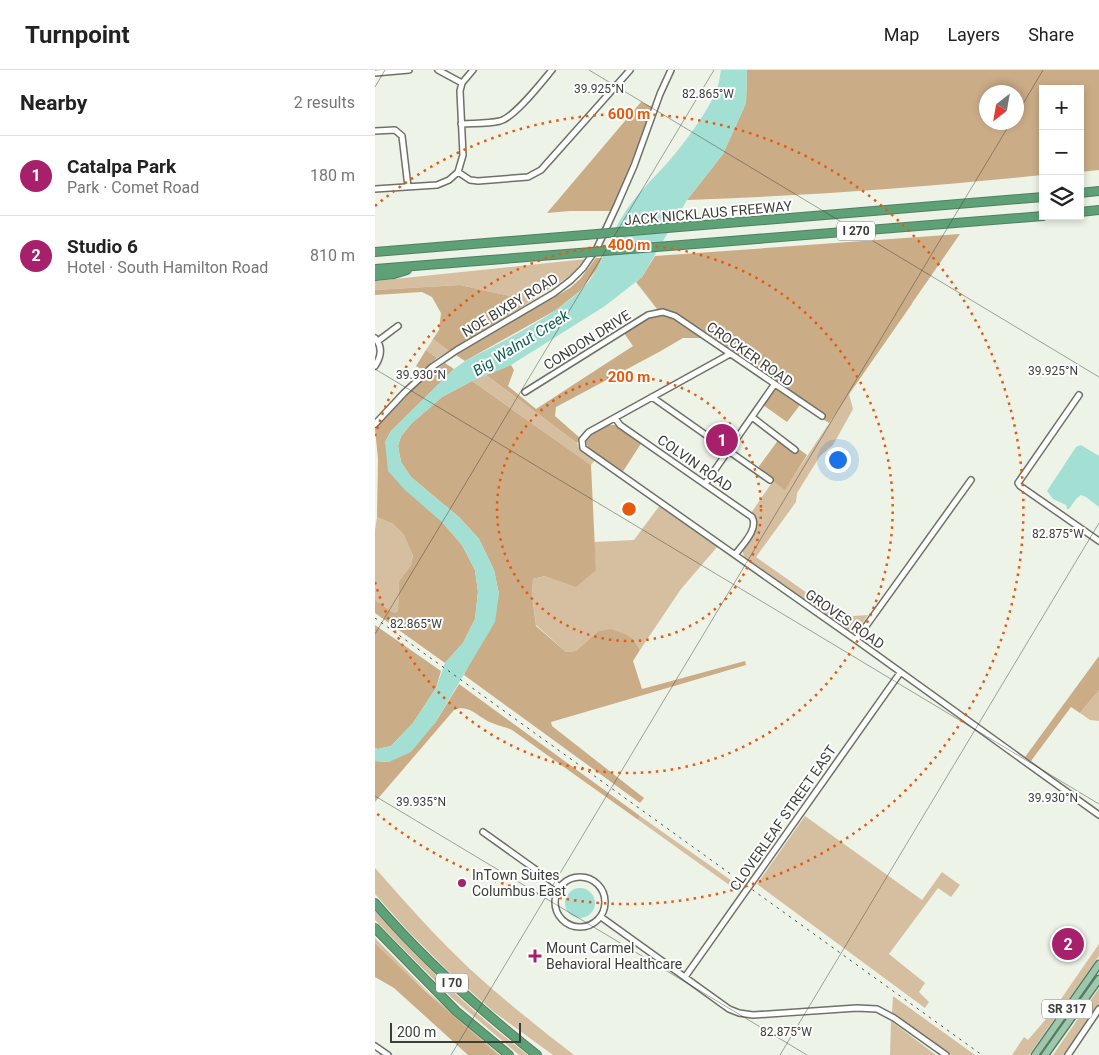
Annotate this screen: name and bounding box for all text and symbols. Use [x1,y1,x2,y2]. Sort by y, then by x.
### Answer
text: Turnpoint [25,21,130,49]
text: Map [884,24,919,45]
text: Layers [947,24,1000,45]
text: Share [1028,24,1074,45]
text: 39.925°N [574,82,624,96]
north arrow [979,85,1024,130]
map controls [1039,85,1084,220]
button: + [1039,85,1084,130]
text: 82.865°W [682,87,734,101]
text: Nearby [20,91,87,115]
text: 2 results [294,93,355,112]
text: 600 m [608,105,650,123]
button: − [1039,130,1084,175]
text: Catalpa Park [67,155,176,178]
text: 1 [31,166,41,185]
text: 180 m [310,166,355,185]
button: layers [1039,175,1084,220]
text: Park · Comet Road [67,178,199,197]
street label: JACK NICKLAUS FREEWAY [623,198,793,228]
road number: I 270 [837,222,875,240]
text: Studio 6 [67,235,138,258]
text: 400 m [608,236,650,254]
text: 2 [31,246,41,265]
text: 810 m [310,246,355,265]
text: Hotel · South Hamilton Road [67,258,268,277]
street label: NOE BIXBY ROAD [459,270,561,340]
water label: Big Walnut Creek [470,306,573,380]
street label: CONDON DRIVE [541,307,633,373]
street label: CROCKER ROAD [704,318,796,390]
text: 39.925°N [1028,364,1078,378]
text: 39.930°N [396,368,446,382]
text: 200 m [608,368,650,386]
pin: 1 [706,421,738,459]
street label: COLVIN ROAD [654,431,736,495]
your location [825,447,851,473]
centre of rings [620,500,638,518]
text: 82.875°W [1032,527,1084,541]
street label: GROVES ROAD [802,586,888,652]
text: 82.865°W [390,617,442,631]
street label: CLOVERLEAF STREET EAST [727,742,840,894]
text: 39.930°N [1028,791,1078,805]
text: 39.935°N [396,795,446,809]
place label: InTown Suites Columbus East [472,867,567,899]
marker: InTown Suites Columbus East [456,877,468,889]
pin: 2 [1052,925,1084,963]
place label: Mount Carmel Behavioral Healthcare [546,940,682,972]
marker: Mount Carmel Behavioral Healthcare [528,949,542,963]
road number: I 70 [436,974,468,992]
road number: SR 317 [1042,1000,1092,1019]
scale bar [390,1020,521,1043]
text: 200 m [397,1024,436,1040]
text: 82.875°W [760,1025,812,1039]

